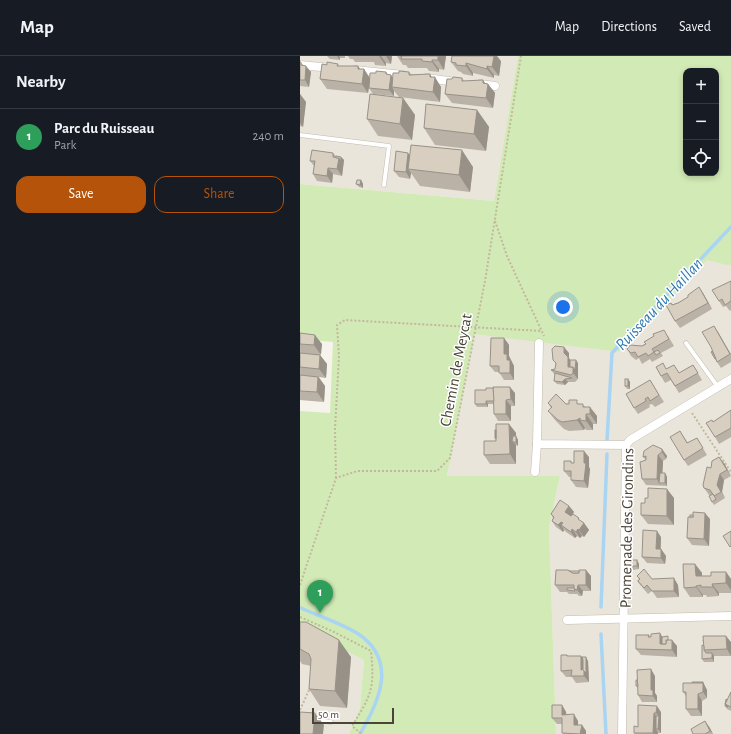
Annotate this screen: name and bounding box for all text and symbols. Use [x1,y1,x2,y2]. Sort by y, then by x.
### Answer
text: Map [20,18,54,37]
text: Map [555,20,579,34]
text: Directions [601,20,657,34]
text: Saved [679,20,711,34]
map controls [683,68,719,176]
button: + [683,68,719,104]
text: Nearby [16,73,66,90]
button: − [683,104,719,140]
text: Parc du Ruisseau [54,121,154,136]
text: 1 [27,130,31,143]
text: 240 m [252,130,284,143]
text: Park [54,139,76,152]
button: locate [683,140,719,176]
button: Save [16,176,146,213]
button: Share [154,176,284,213]
water label: Ruisseau du Haillan [612,255,706,353]
your location [553,297,573,317]
street label: Chemin de Meycat [437,312,476,428]
street label: Promenade des Girondins [618,448,636,608]
pin: 1 [307,580,333,613]
scale bar [312,706,394,725]
text: 50 m [318,709,339,720]

